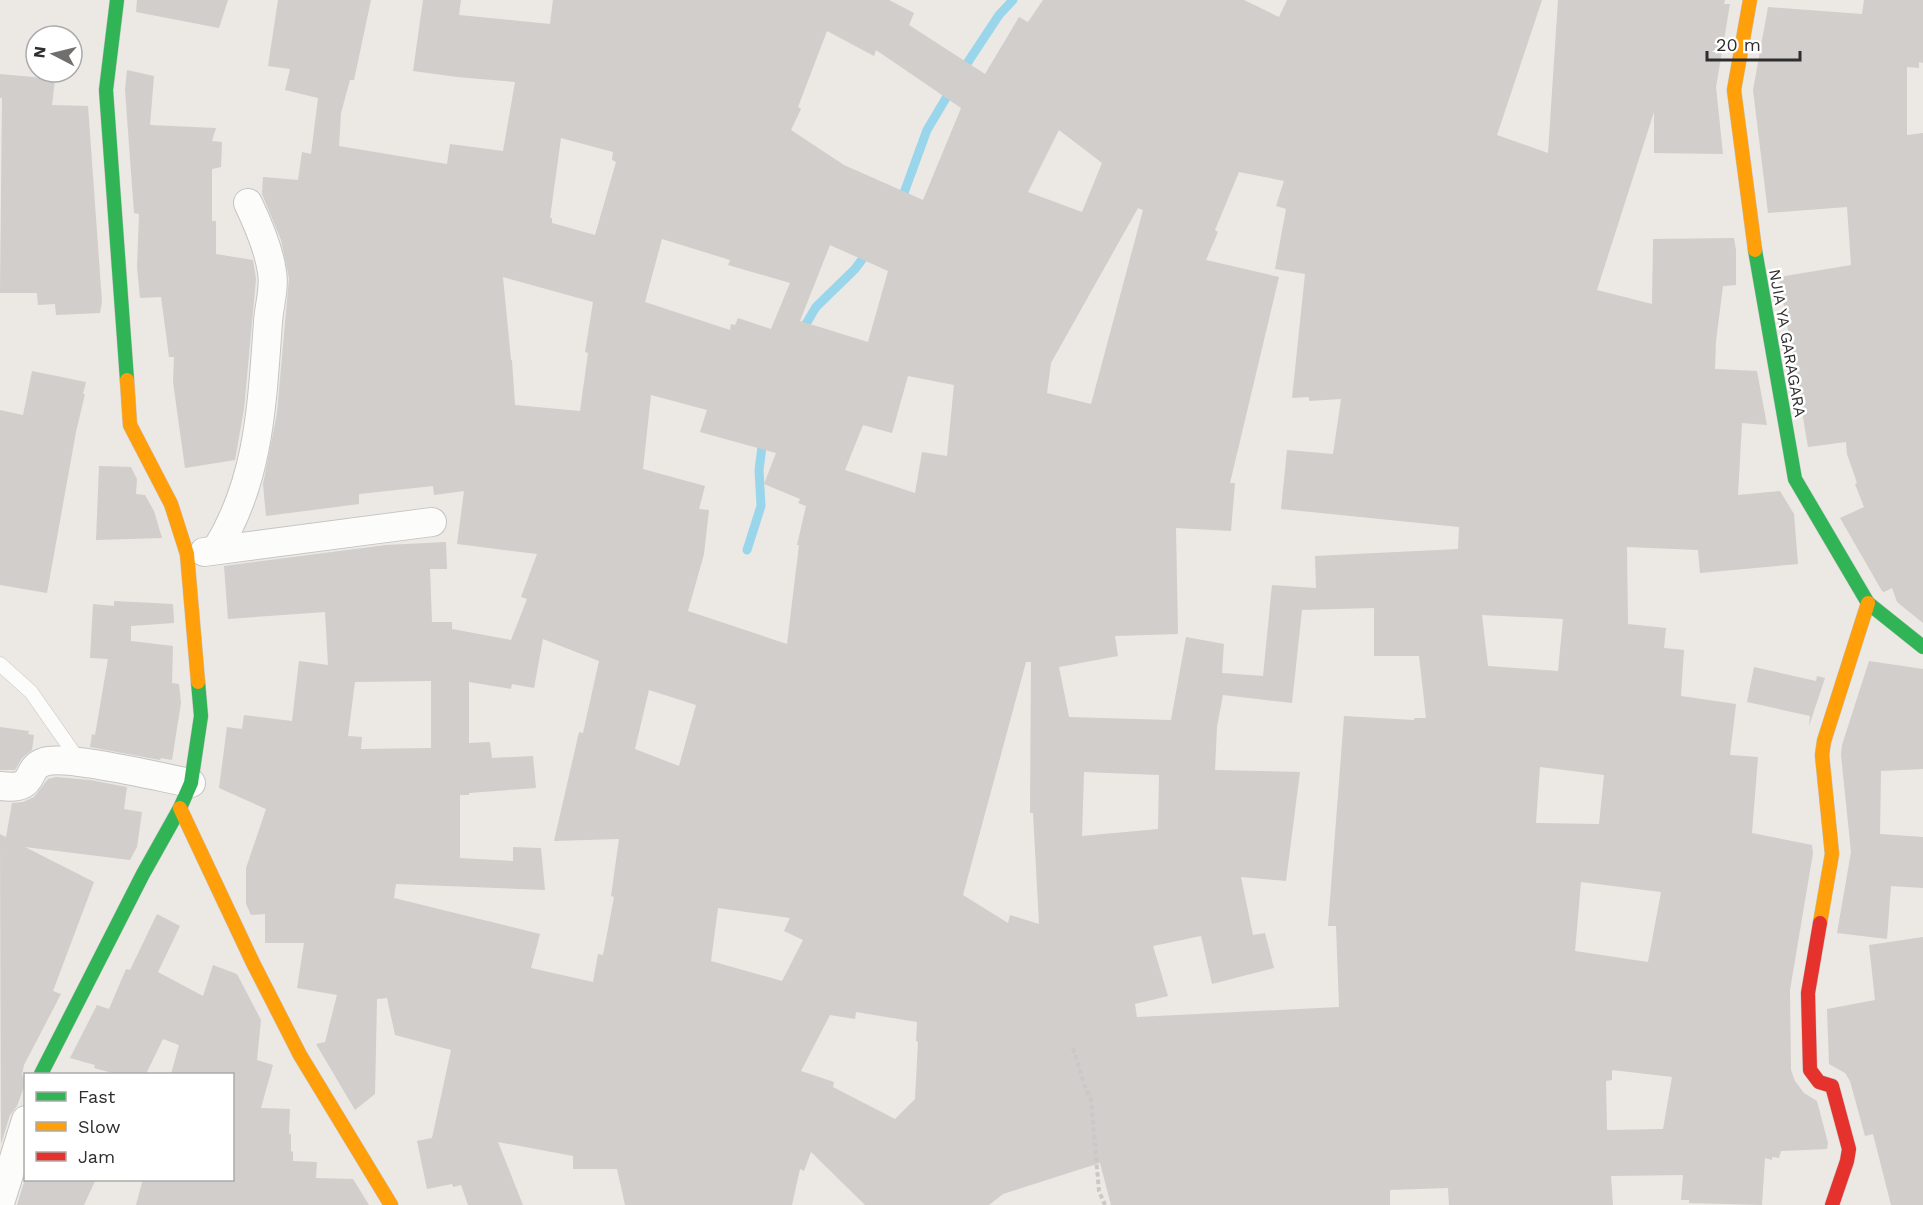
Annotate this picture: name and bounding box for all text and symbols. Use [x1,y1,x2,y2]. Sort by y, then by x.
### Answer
north arrow [24,24,84,84]
scale bar [1707,24,1800,62]
text: 20 m [1716,34,1761,55]
text: N [29,45,50,59]
street label: NJIA YA GARAGARA [1765,268,1810,419]
legend [24,1073,234,1181]
text: Fast [78,1086,116,1107]
text: Slow [78,1116,121,1137]
text: Jam [78,1146,115,1167]

